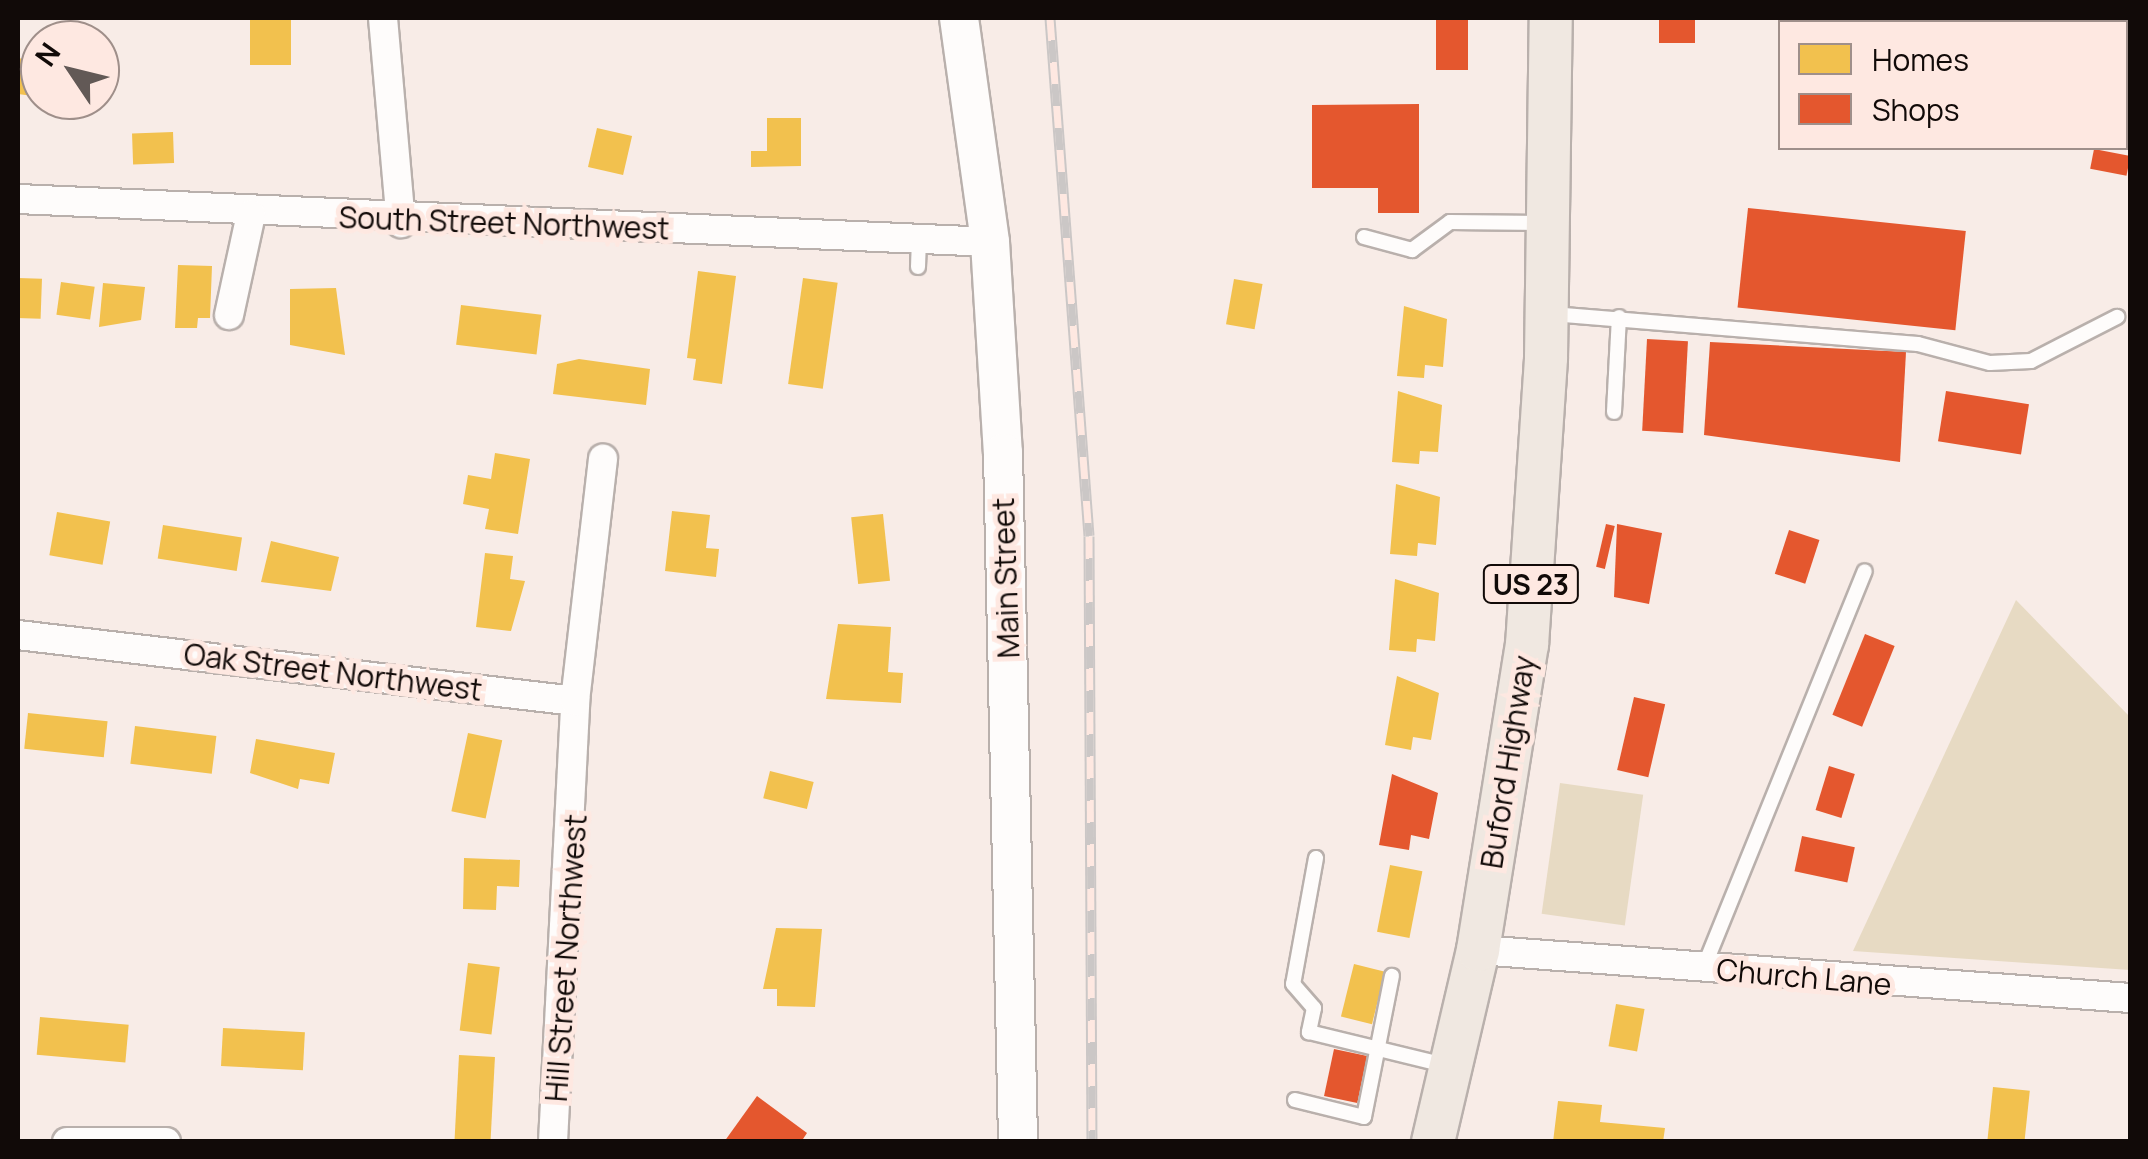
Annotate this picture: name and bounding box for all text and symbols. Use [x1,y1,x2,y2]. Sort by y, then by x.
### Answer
north arrow [20,20,120,120]
legend [1778,20,2128,150]
text: N [26,35,68,73]
text: Homes [1872,39,1969,80]
text: Shops [1872,89,1959,130]
street label: South Street Northwest [338,199,670,247]
street label: Main Street [985,497,1027,659]
road number: US 23 [1481,561,1581,607]
street label: Oak Street Northwest [182,636,484,708]
street label: Buford Highway [1473,653,1543,871]
street label: Hill Street Northwest [538,813,594,1103]
street label: Church Lane [1715,951,1893,1003]

